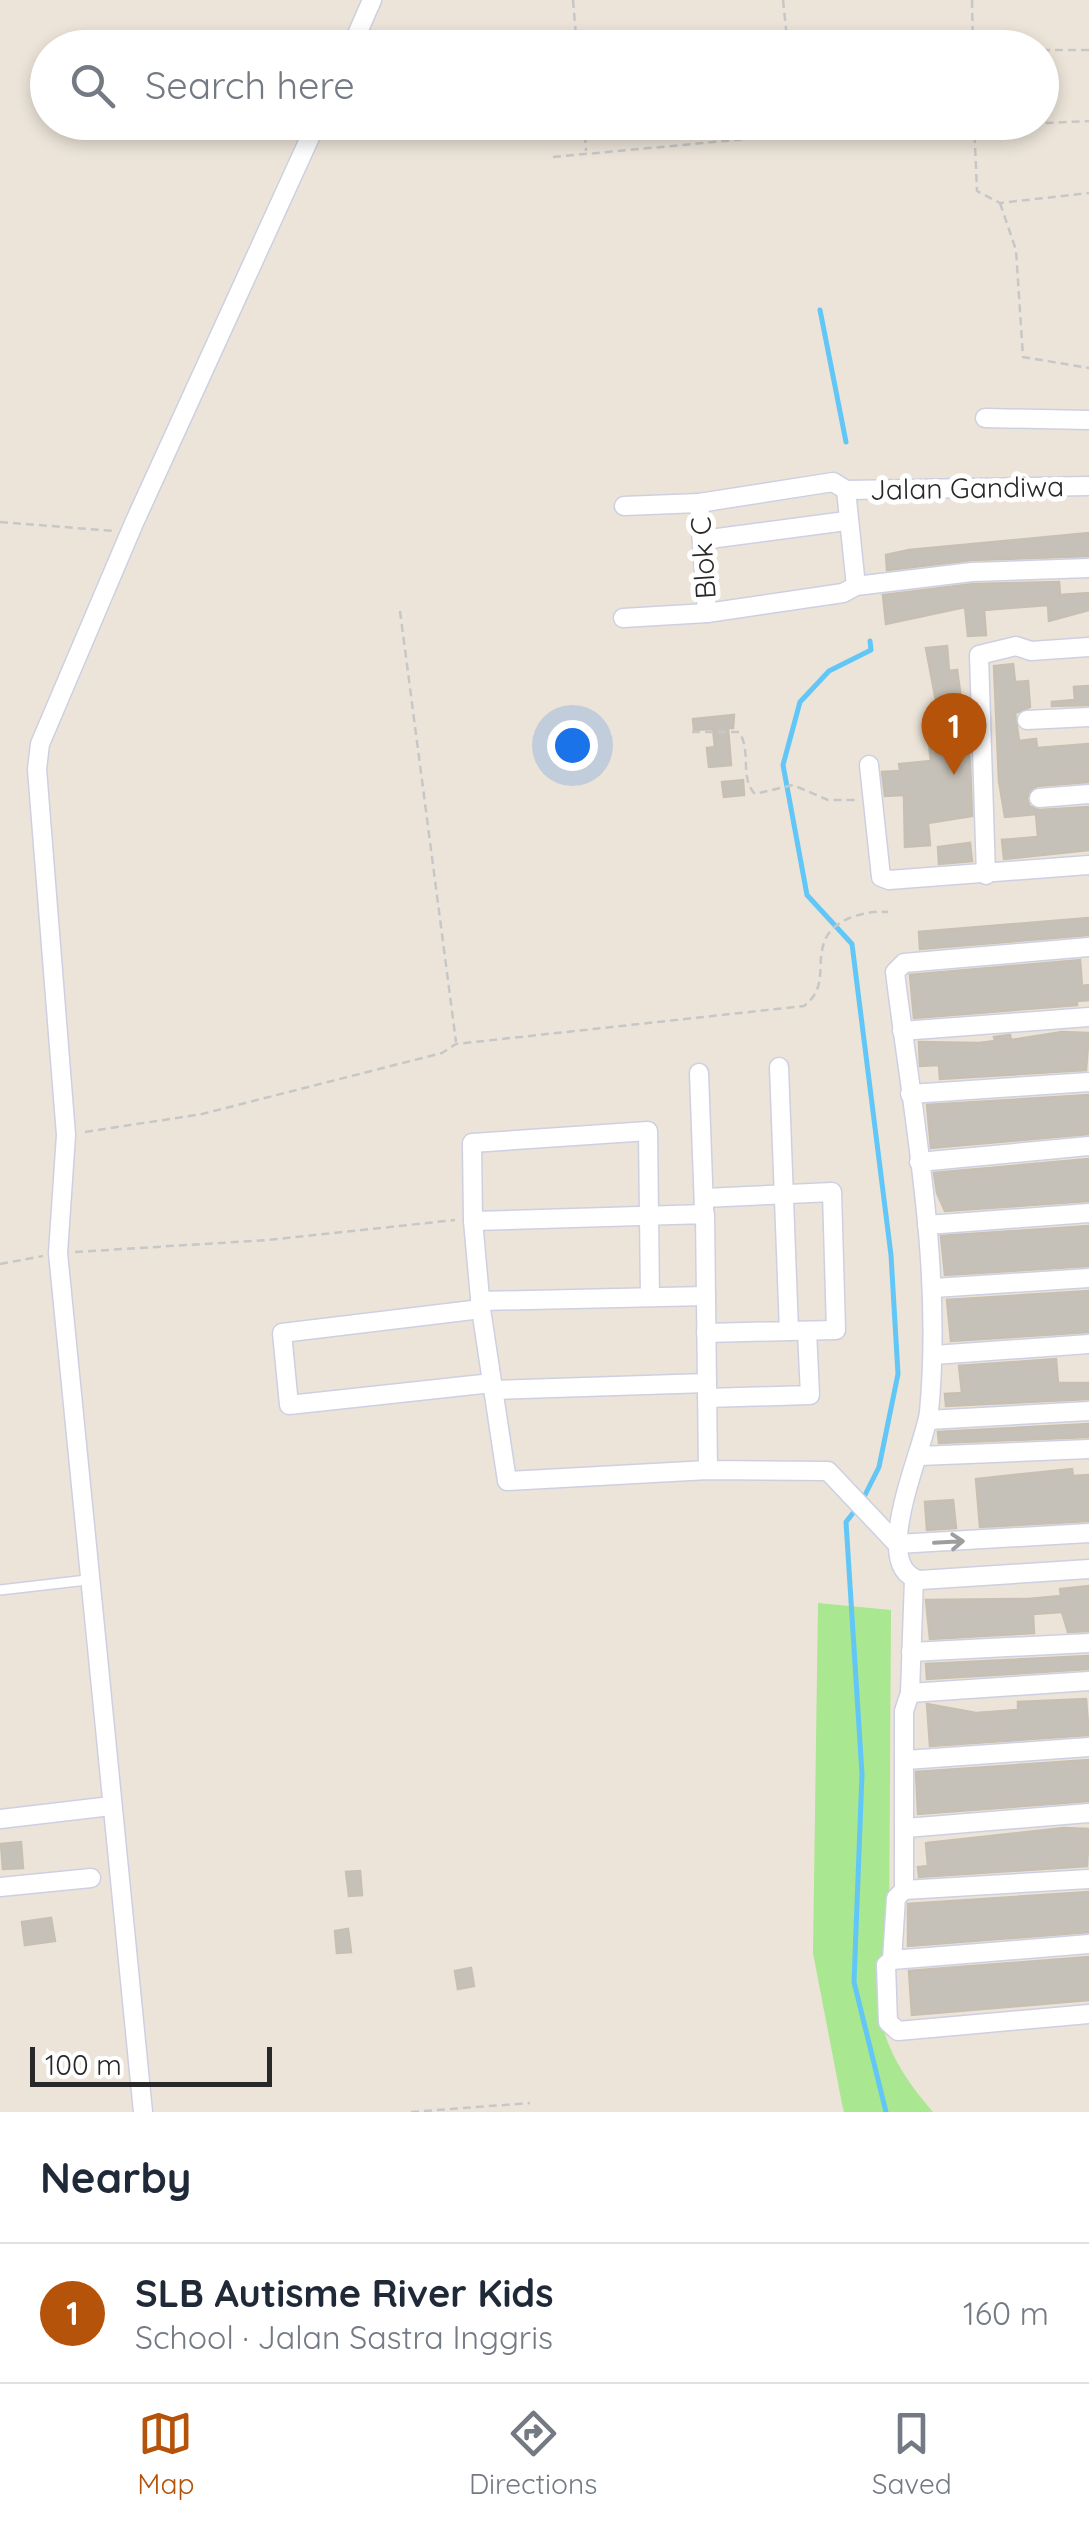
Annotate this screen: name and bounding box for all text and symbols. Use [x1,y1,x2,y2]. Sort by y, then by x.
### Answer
search box [30,30,1059,140]
icon: search [65,58,120,113]
text: Search here [145,61,355,109]
street label: Jalan Gandiwa [870,468,1064,507]
street label: Blok C [682,516,723,600]
pin: 1 [922,692,986,775]
your location [547,720,598,771]
one-way arrow [932,1532,964,1551]
scale bar [30,2042,272,2086]
text: 100 m [45,2047,122,2082]
text: Nearby [40,2151,191,2204]
text: SLB Autisme River Kids [135,2269,554,2317]
text: 1 [66,2293,79,2333]
text: 160 m [963,2293,1049,2333]
text: School · Jalan Sastra Inggris [135,2317,553,2357]
tab: Map [137,2406,194,2501]
tab: Directions [469,2406,597,2501]
tab: Saved [872,2406,952,2501]

